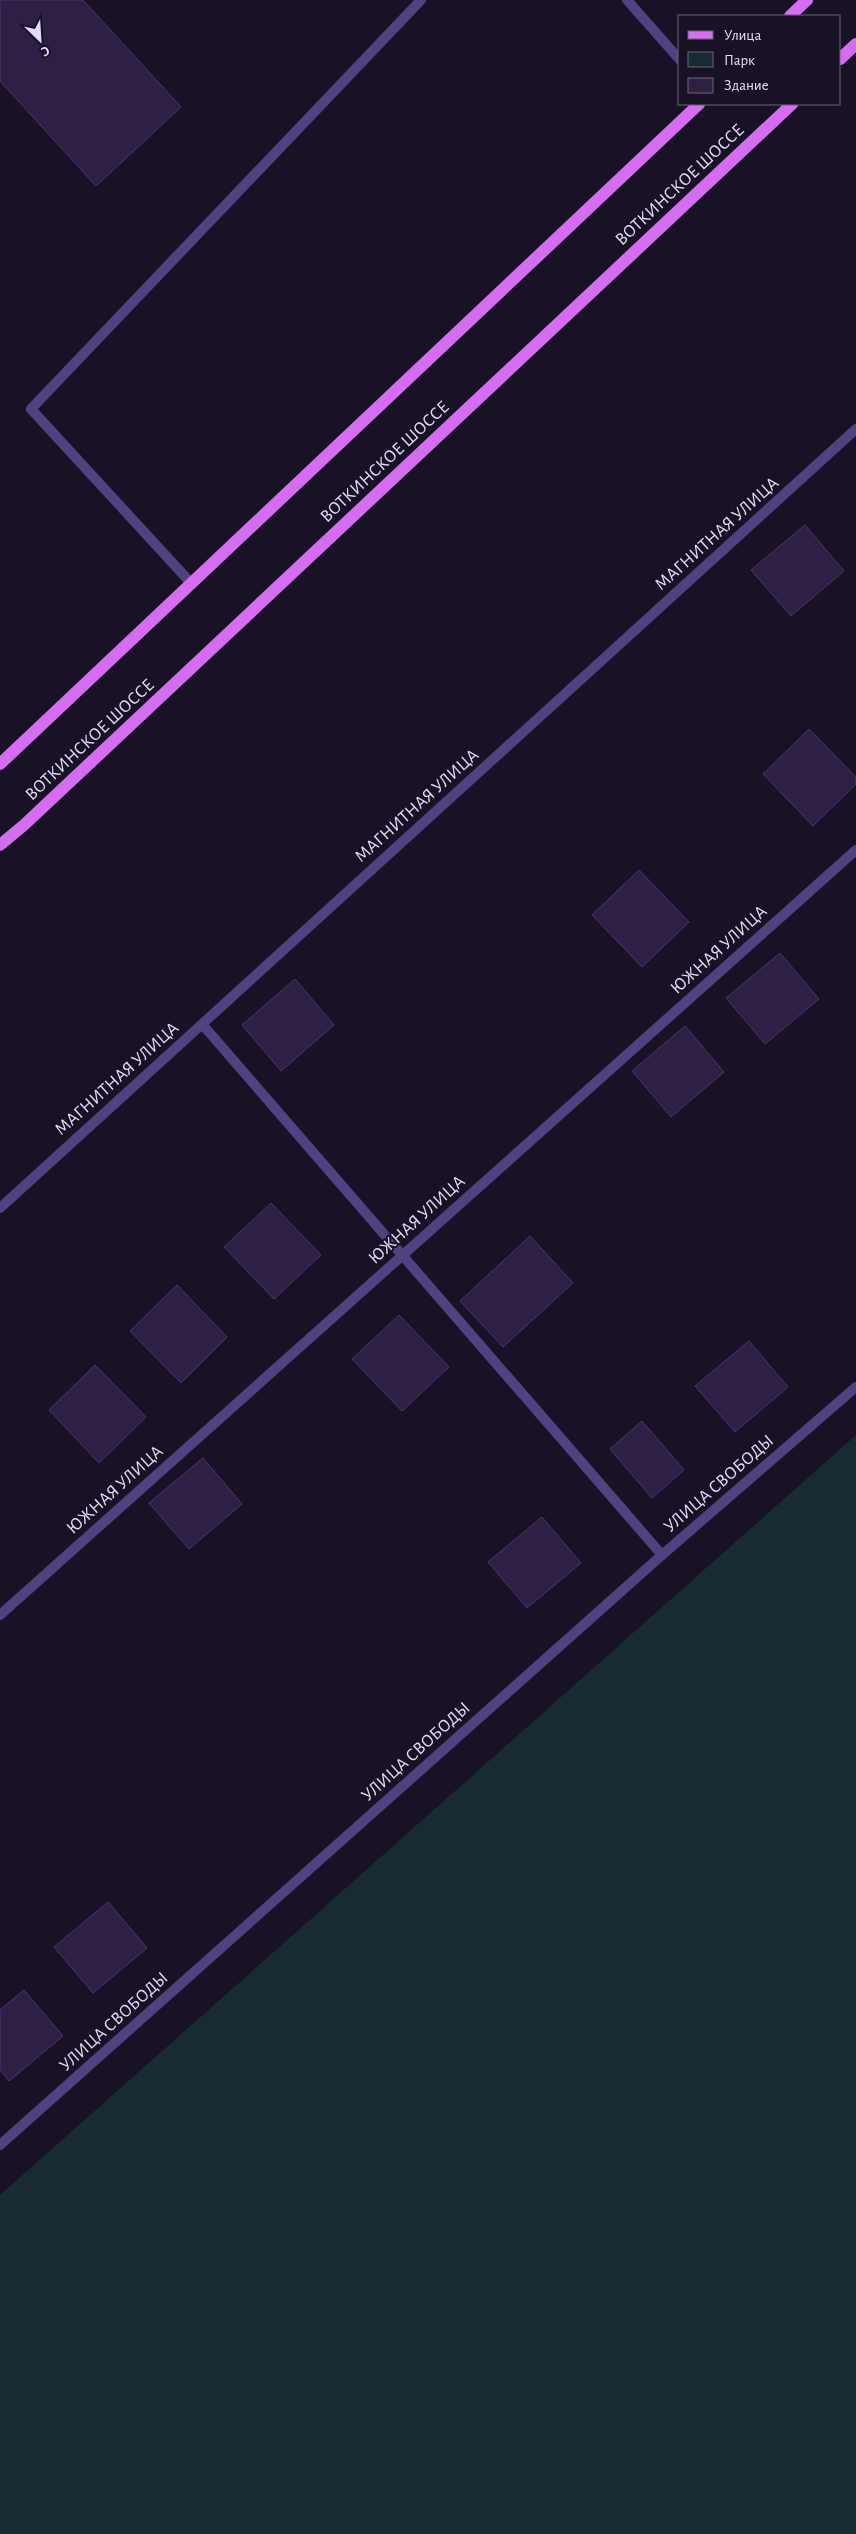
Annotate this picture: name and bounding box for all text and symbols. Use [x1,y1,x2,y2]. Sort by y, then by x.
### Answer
north arrow [15,15,65,65]
legend [678,15,841,105]
text: Улица [724,28,761,43]
text: С [38,43,52,59]
text: Парк [724,53,755,68]
text: Здание [724,78,769,93]
street label: ВОТКИНСКОЕ ШОССЕ [612,121,748,249]
street label: ВОТКИНСКОЕ ШОССЕ [317,398,453,526]
street label: МАГНИТНАЯ УЛИЦА [652,474,783,594]
street label: ВОТКИНСКОЕ ШОССЕ [22,676,158,804]
street label: МАГНИТНАЯ УЛИЦА [352,746,483,866]
street label: ЮЖНАЯ УЛИЦА [667,902,771,998]
street label: МАГНИТНАЯ УЛИЦА [52,1019,183,1139]
street label: ЮЖНАЯ УЛИЦА [365,1172,469,1268]
street label: УЛИЦА СВОБОДЫ [661,1432,777,1536]
street label: ЮЖНАЯ УЛИЦА [63,1442,167,1538]
street label: УЛИЦА СВОБОДЫ [358,1699,474,1805]
street label: УЛИЦА СВОБОДЫ [56,1969,172,2075]

